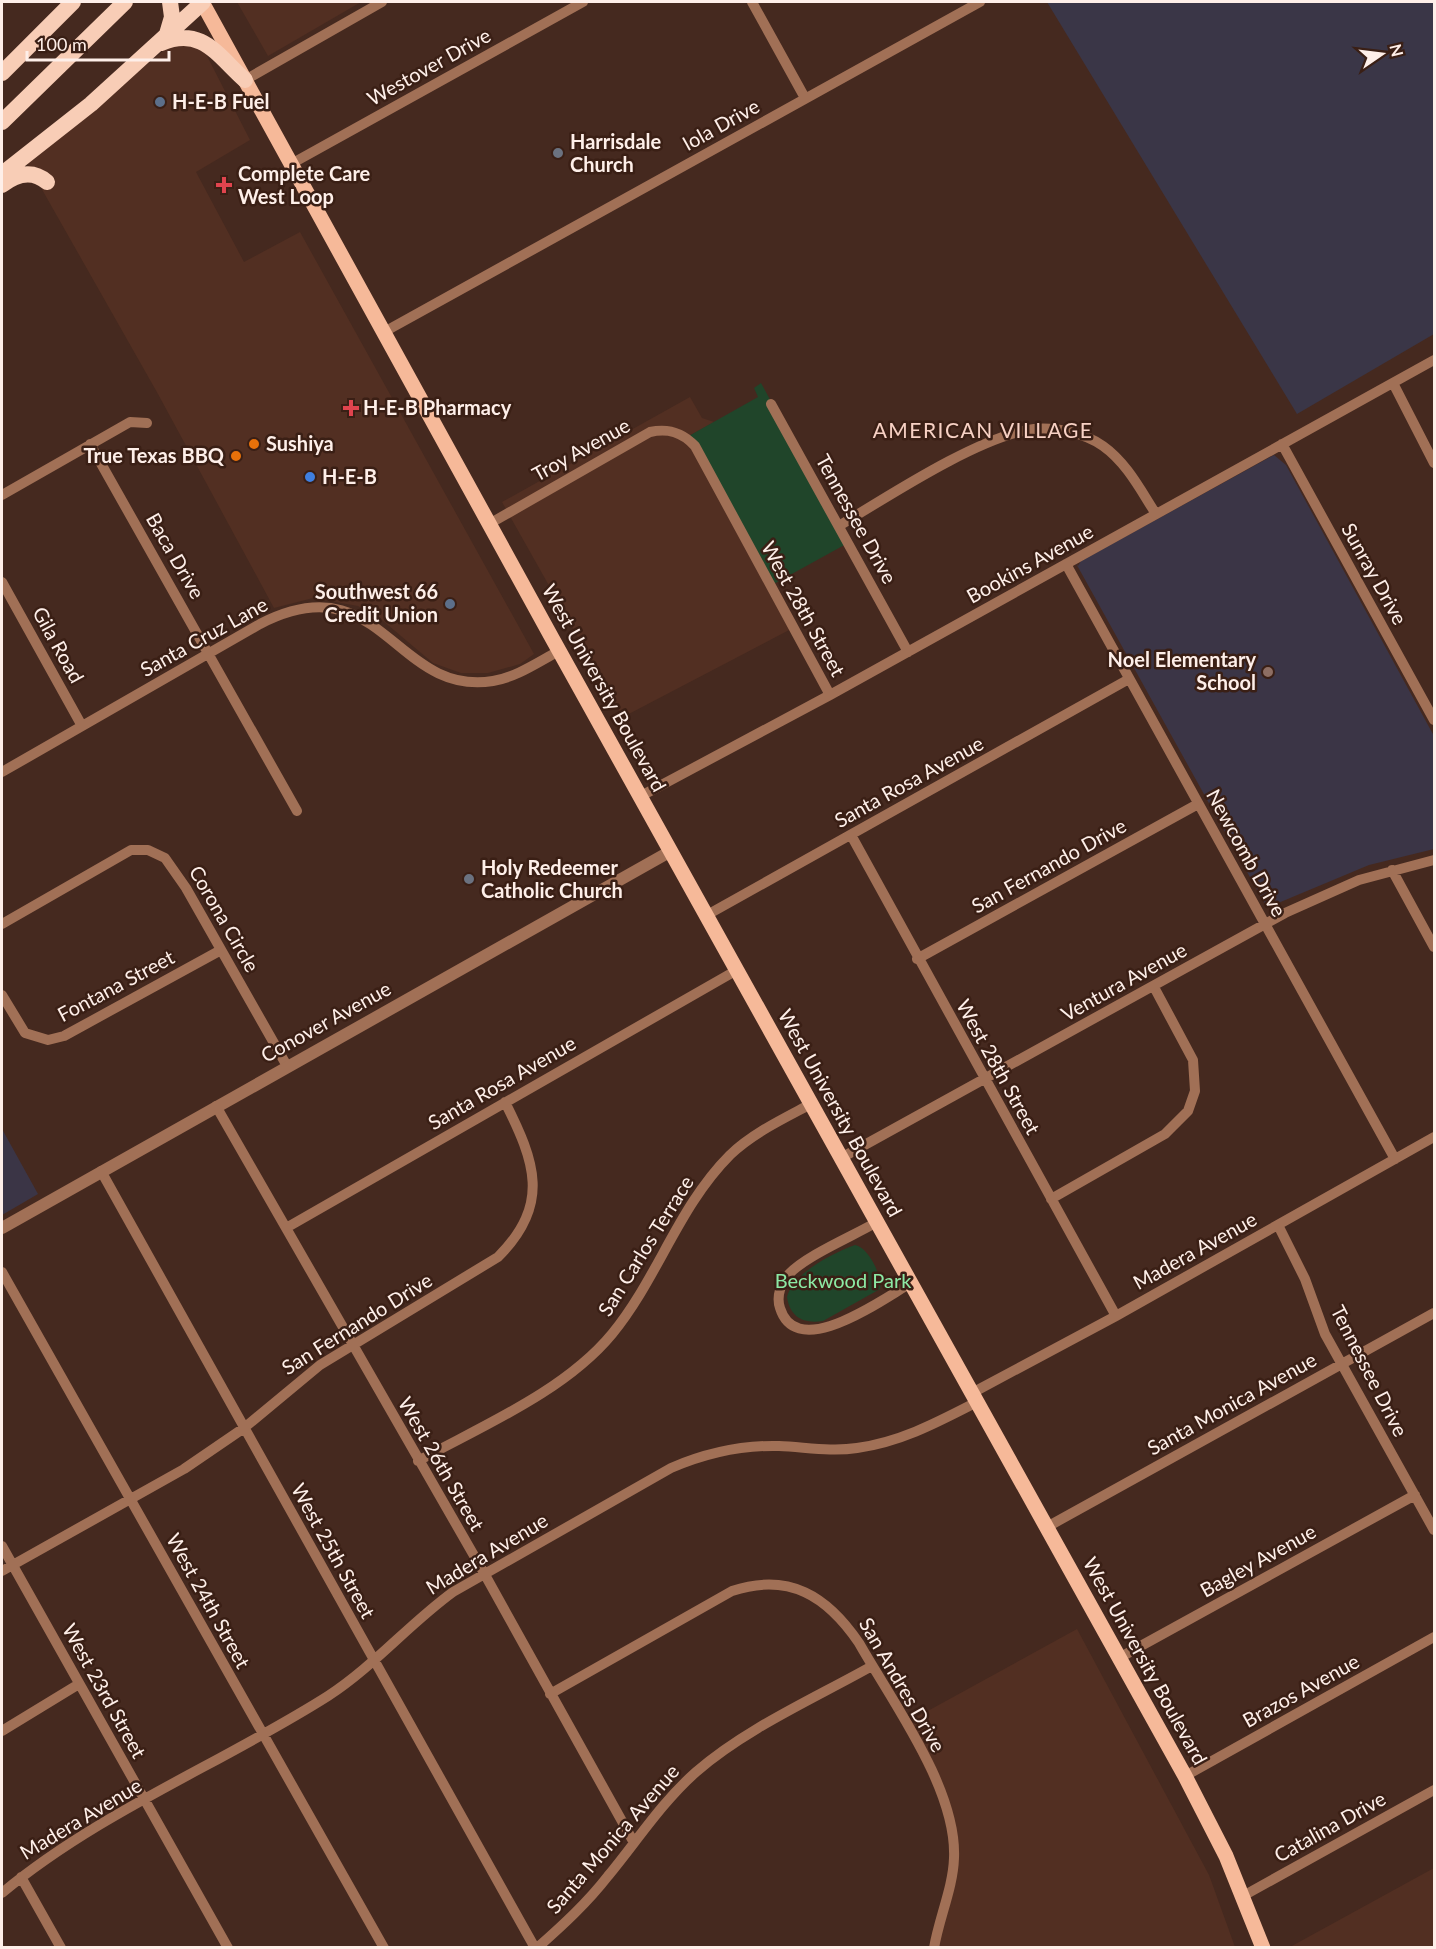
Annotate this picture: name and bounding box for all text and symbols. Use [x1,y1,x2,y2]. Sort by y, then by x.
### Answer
street label: Westover Drive [363,22,494,110]
scale bar [27,24,170,62]
north arrow [1352,24,1412,84]
text: 100 m [36,33,87,55]
text: N [1386,42,1408,59]
place label: H-E-B Fuel [172,89,269,113]
street label: Iola Drive [678,93,763,155]
marker: H-E-B Fuel [153,95,167,109]
place label: Harrisdale Church [570,129,662,176]
marker: Harrisdale Church [551,146,565,160]
place label: Complete Care West Loop [238,161,371,208]
marker: Complete Care West Loop [215,176,233,194]
place label: H-E-B Pharmacy [363,395,512,419]
marker: H-E-B Pharmacy [344,401,358,415]
street label: Troy Avenue [527,412,634,486]
district label: AMERICAN VILLAGE [873,417,1093,442]
place label: Sushiya [266,431,334,455]
marker: Sushiya [247,437,261,451]
place label: True Texas BBQ [83,443,225,467]
marker: True Texas BBQ [229,449,243,463]
street label: Tennessee Drive [811,450,902,587]
place label: H-E-B [322,464,377,488]
marker: H-E-B [303,470,317,484]
street label: Baca Drive [142,508,210,603]
street label: Bookins Avenue [962,518,1097,608]
street label: Sunray Drive [1337,519,1413,628]
street label: West 28th Street [757,537,851,680]
place label: Southwest 66 Credit Union [315,579,438,626]
street label: West University Boulevard [538,580,672,795]
street label: Santa Cruz Lane [136,591,271,681]
marker: Southwest 66 Credit Union [443,597,457,611]
street label: Gila Road [28,602,90,687]
place label: Noel Elementary School [1108,647,1256,694]
marker: Noel Elementary School [1261,665,1275,679]
street label: Santa Rosa Avenue [830,730,987,832]
street label: Newcomb Drive [1202,785,1292,920]
street label: San Fernando Drive [967,813,1130,918]
place label: Holy Redeemer Catholic Church [481,855,623,902]
street label: Corona Circle [185,861,265,976]
marker: Holy Redeemer Catholic Church [462,872,476,886]
street label: Ventura Avenue [1057,937,1190,1025]
street label: Fontana Street [53,944,178,1026]
street label: Conover Avenue [256,976,395,1067]
street label: West 28th Street [952,995,1046,1138]
street label: West University Boulevard [774,1005,908,1220]
street label: Santa Rosa Avenue [423,1030,580,1134]
street label: San Carlos Terrace [592,1171,698,1320]
street label: Madera Avenue [1128,1206,1261,1294]
street label: San Fernando Drive [277,1267,436,1379]
park label: Beckwood Park [775,1268,912,1292]
street label: Tennessee Drive [1326,1301,1413,1440]
street label: Santa Monica Avenue [1143,1347,1320,1460]
street label: West 26th Street [394,1392,490,1535]
street label: West 25th Street [287,1479,381,1622]
street label: Madera Avenue [421,1507,552,1599]
street label: Bagley Avenue [1195,1518,1320,1602]
street label: West 24th Street [162,1529,256,1672]
street label: West University Boulevard [1079,1553,1213,1768]
street label: San Andres Drive [855,1613,951,1756]
street label: West 23rd Street [58,1619,152,1762]
street label: Brazos Avenue [1238,1648,1363,1732]
street label: Santa Monica Avenue [541,1759,684,1918]
street label: Madera Avenue [15,1772,146,1864]
street label: Catalina Drive [1270,1786,1389,1867]

